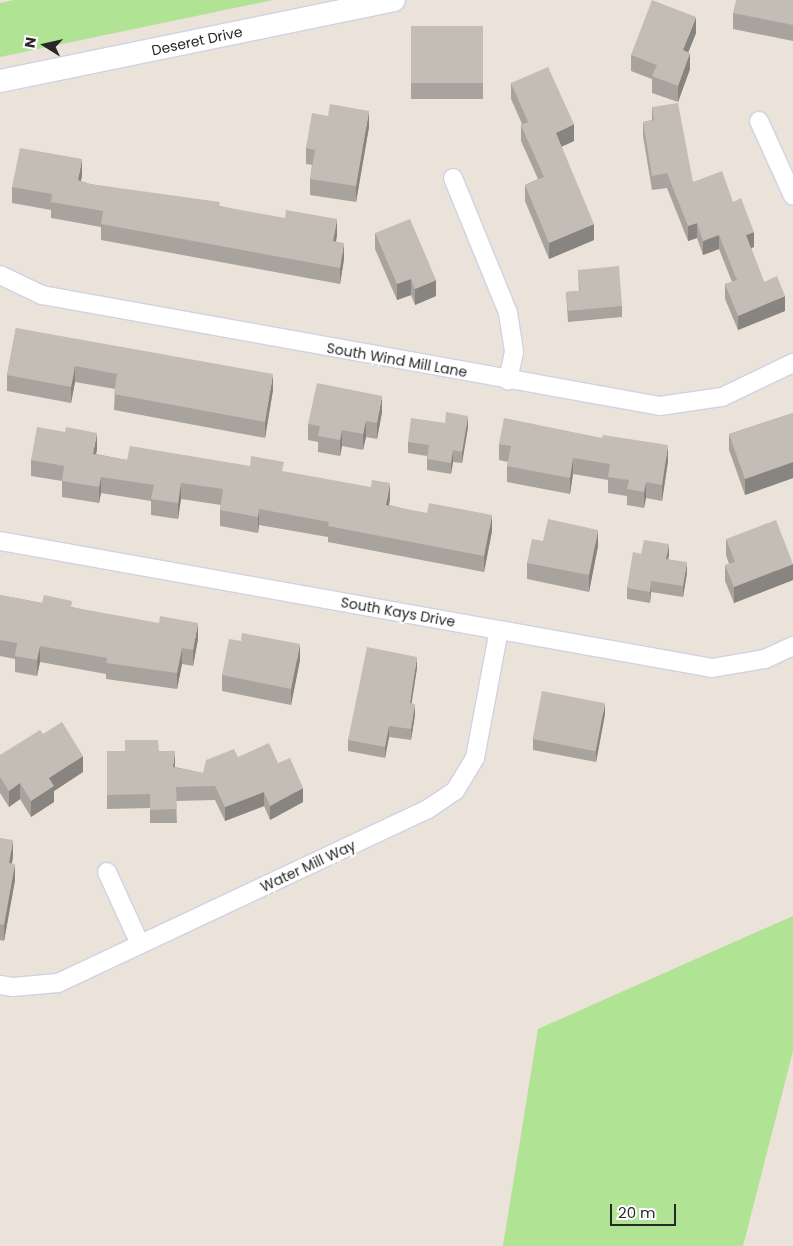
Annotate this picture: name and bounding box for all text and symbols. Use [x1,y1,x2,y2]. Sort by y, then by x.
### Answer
north arrow [20,20,70,70]
street label: Deseret Drive [150,23,244,59]
text: N [19,35,41,49]
street label: South Wind Mill Lane [325,339,469,381]
street label: South Kays Drive [340,594,456,630]
street label: Water Mill Way [258,837,358,895]
scale bar [613,1194,679,1226]
text: 20 m [618,1202,656,1223]

